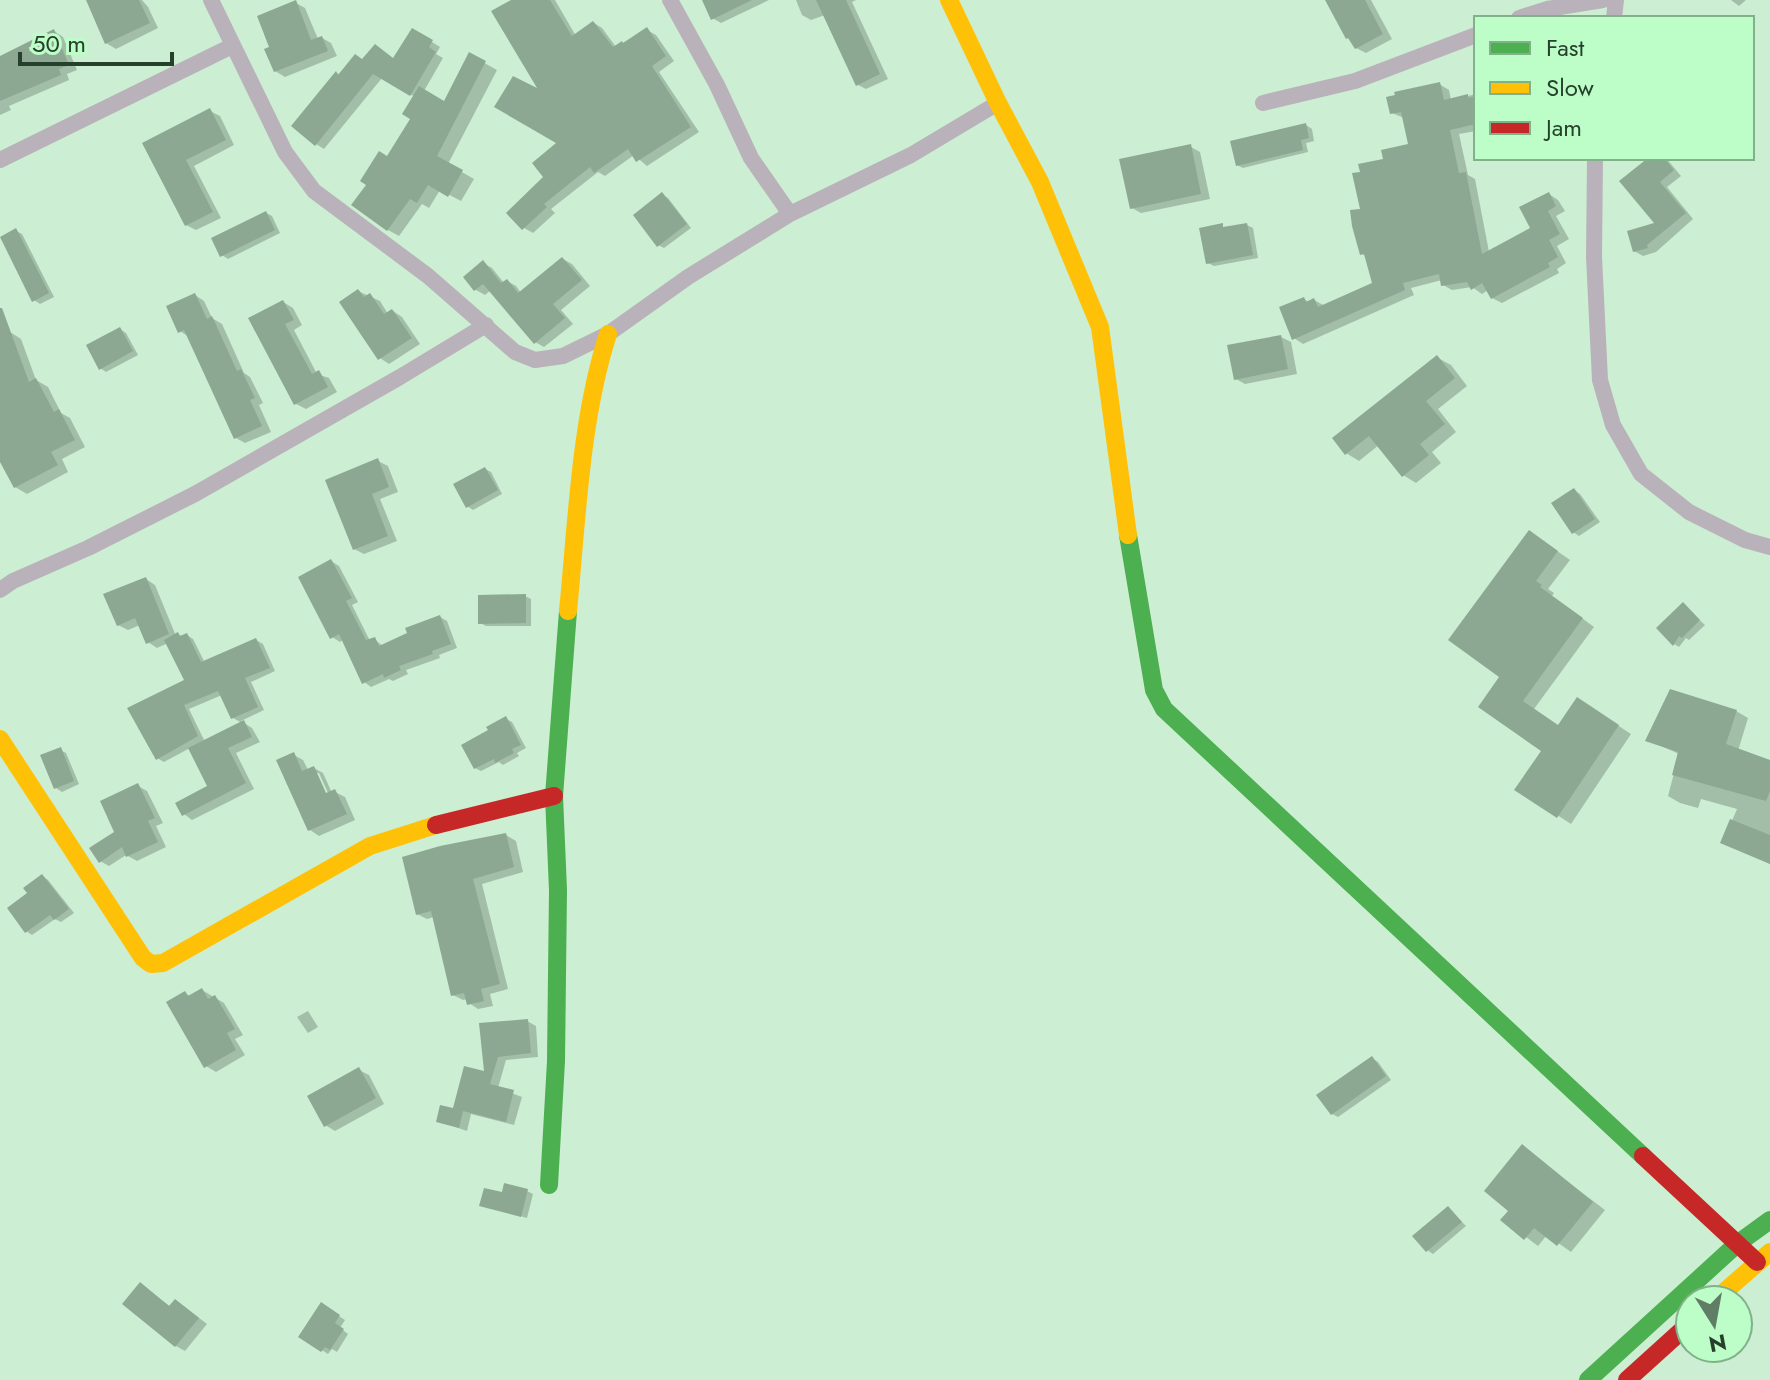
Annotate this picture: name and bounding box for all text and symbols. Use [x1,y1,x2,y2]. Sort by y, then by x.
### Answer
scale bar [20,16,172,66]
legend [1474,16,1754,160]
text: 50 m [32,26,86,61]
text: Fast [1546,30,1584,65]
text: Slow [1546,70,1594,105]
text: Jam [1543,110,1582,145]
north arrow [1674,1284,1754,1364]
text: N [1706,1326,1729,1361]

